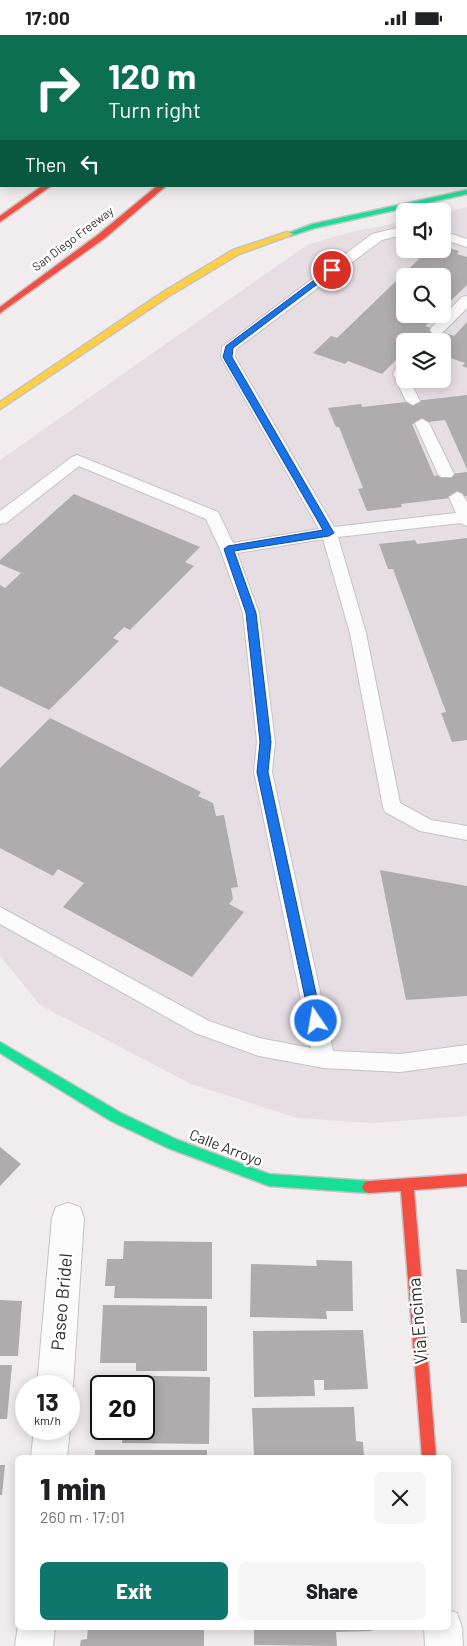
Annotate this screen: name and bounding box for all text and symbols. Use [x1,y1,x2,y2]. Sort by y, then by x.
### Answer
text: 17:00 [25,6,70,29]
text: 120 m [108,54,196,96]
icon: right [25,55,90,120]
text: Turn right [108,96,201,122]
icon: left [76,150,104,178]
text: Then [25,153,66,176]
street label: San Diego Freeway [29,203,116,273]
map controls [396,203,451,388]
button: sound [396,203,451,258]
pin [311,249,353,291]
icon: arrive [318,256,346,284]
button: search [396,268,451,323]
button: layers [396,333,451,388]
position arrow [289,994,341,1046]
street label: Calle Arroyo [187,1125,266,1169]
street label: Paseo Bridel [46,1252,76,1351]
street label: Via Encima [402,1277,432,1365]
speed limit sign: 20 [90,1375,155,1440]
text: 13 [36,1386,59,1416]
text: km/h [34,1413,61,1427]
text: 1 min [40,1470,106,1506]
button: close [374,1472,426,1524]
text: 260 m · 17:01 [40,1507,125,1526]
button: Exit [40,1562,228,1620]
button: Share [238,1562,426,1620]

